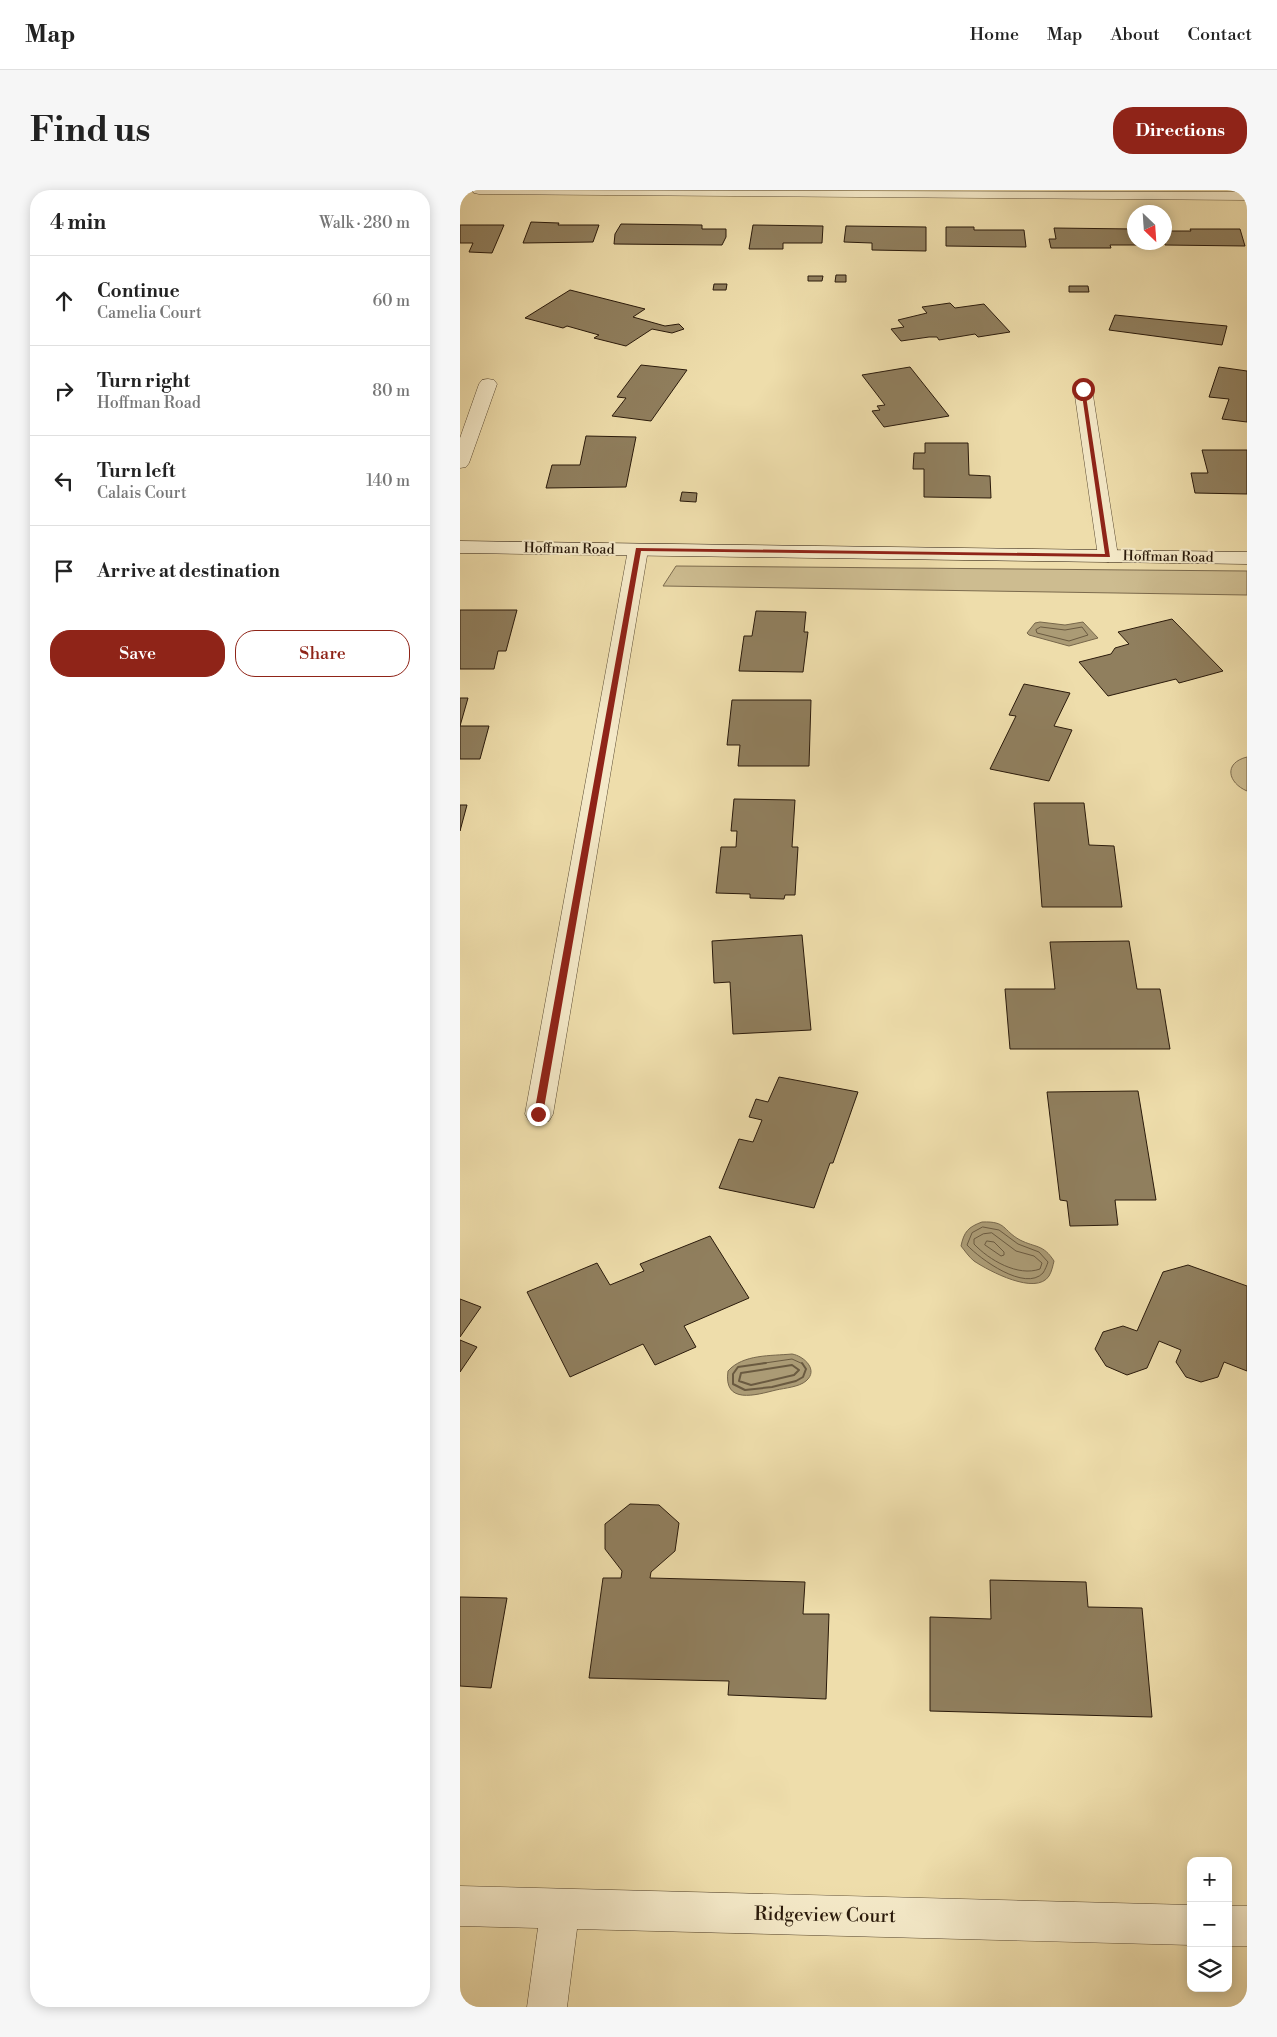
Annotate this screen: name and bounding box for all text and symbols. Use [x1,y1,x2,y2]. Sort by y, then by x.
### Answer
text: Map [25,20,75,50]
text: Home [970,23,1019,46]
text: Map [1047,23,1083,46]
text: About [1111,23,1160,46]
text: Contact [1188,23,1252,46]
button: Directions [1113,107,1247,154]
text: Find us [30,109,150,152]
north arrow [1127,205,1172,250]
text: 4 min [50,210,106,236]
text: Walk · 280 m [319,213,410,233]
text: Continue [97,279,180,303]
icon: ahead [50,287,78,315]
text: 60 m [372,291,410,311]
text: Camelia Court [97,303,202,323]
text: Turn right [97,369,190,393]
icon: right [50,377,78,405]
route start [1072,378,1095,401]
text: 80 m [372,381,410,401]
text: Hoffman Road [97,393,201,413]
text: Turn left [97,459,176,483]
icon: left [50,467,78,495]
text: 140 m [366,471,410,491]
text: Calais Court [97,483,187,503]
street label: Hoffman Road [523,539,615,559]
street label: Hoffman Road [1122,547,1214,567]
icon: arrive [50,557,78,585]
text: Arrive at destination [97,559,280,583]
button: Save [50,630,225,677]
button: Share [235,630,410,677]
route end [527,1103,550,1126]
map controls [1187,1857,1232,1992]
button: + [1187,1857,1232,1902]
street label: Ridgeview Court [754,1902,896,1928]
button: − [1187,1902,1232,1947]
button: layers [1187,1947,1232,1992]

